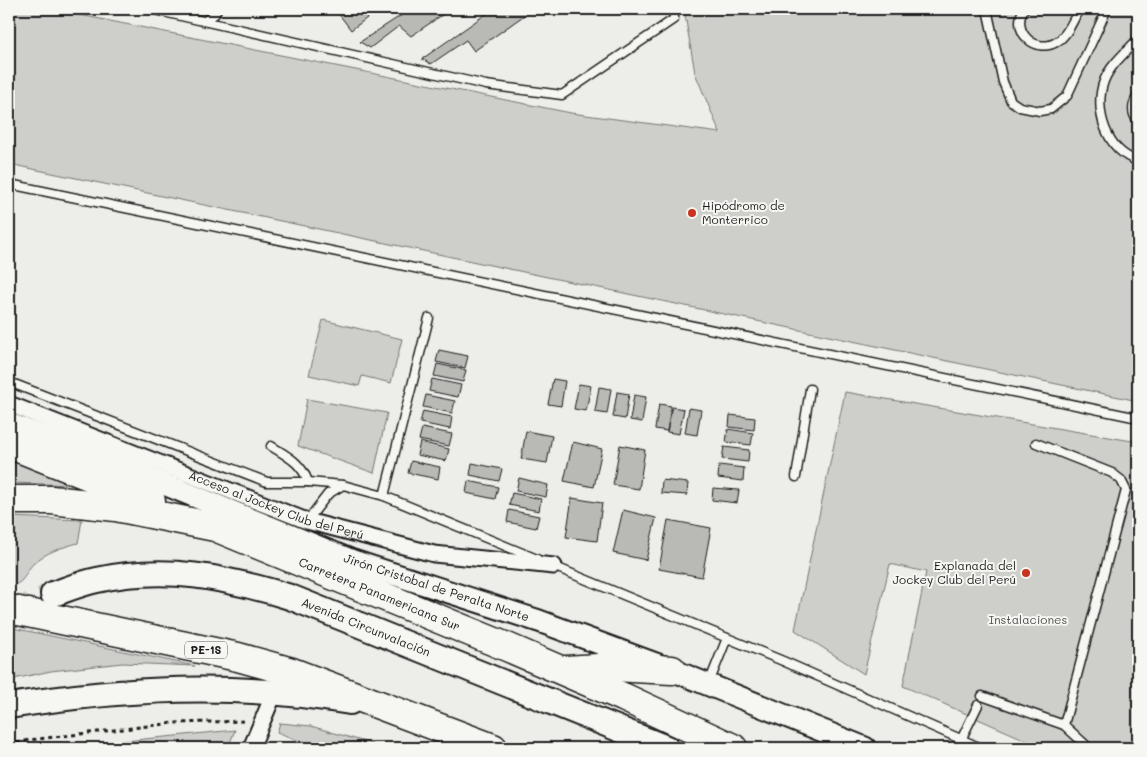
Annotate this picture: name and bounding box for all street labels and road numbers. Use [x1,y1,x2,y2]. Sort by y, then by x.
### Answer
street label: Acceso al Jockey Club del Perú [187,466,366,542]
street label: Jirón Cristobal de Peralta Norte [342,549,532,624]
street label: Carretera Panamericana Sur [297,553,463,634]
street label: Avenida Circunvalación [299,593,433,660]
road number: PE-1S [185,642,227,658]

